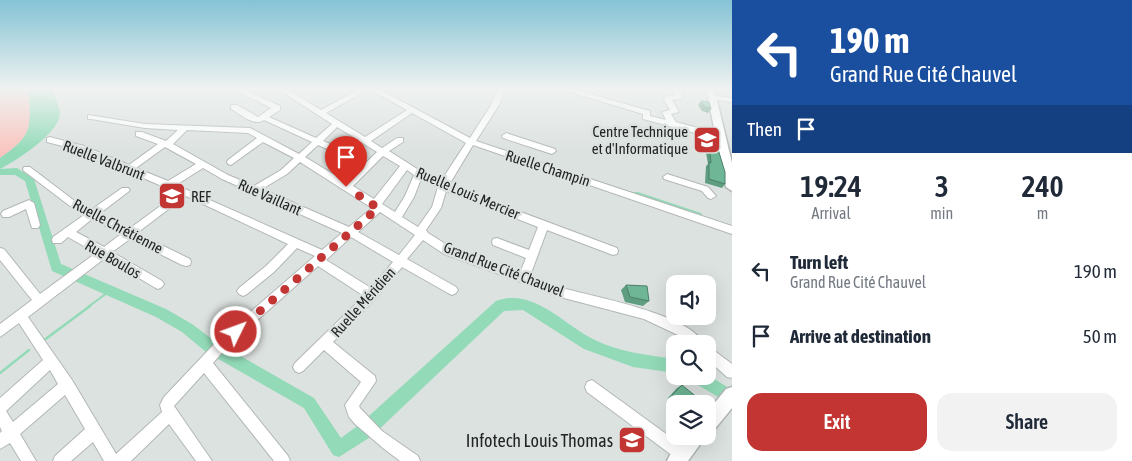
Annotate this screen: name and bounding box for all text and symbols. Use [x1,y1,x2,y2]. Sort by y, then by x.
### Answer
icon: left [747,20,812,85]
text: 190 m [830,20,909,60]
text: Grand Rue Cité Chauvel [830,61,1017,87]
icon: arrive [792,115,820,143]
text: Then [747,118,782,140]
place label: Centre Technique et d'Informatique [592,123,688,157]
school or university icon: Centre Technique et d'Informatique [692,125,722,155]
pin [325,136,367,187]
street label: Ruelle Valbrunt [61,137,147,183]
icon: arrive [332,143,360,171]
street label: Ruelle Champin [504,146,592,190]
street label: Ruelle Louis Mercier [414,164,523,223]
text: 19:24 [800,169,862,203]
text: 3 [935,169,949,203]
text: 240 [1021,169,1064,203]
street label: Rue Vaillant [236,176,304,218]
school or university icon: REF [157,181,187,211]
place label: REF [191,188,211,205]
street label: Ruelle Chrétienne [70,195,166,257]
text: Arrival [812,204,851,222]
text: min [930,204,953,222]
text: m [1037,204,1048,222]
street label: Rue Boulos [82,236,144,282]
street label: Grand Rue Cité Chauvel [441,238,567,300]
text: Turn left [790,251,848,273]
icon: left [747,257,775,285]
text: 190 m [1074,260,1117,282]
street label: Ruelle Méridien [327,264,399,340]
text: Grand Rue Cité Chauvel [790,273,926,291]
map controls [666,275,716,445]
button: sound [666,275,716,325]
position arrow [209,305,261,357]
icon: arrive [747,322,775,350]
text: Arrive at destination [790,325,931,347]
text: 50 m [1083,325,1117,347]
button: search [666,335,716,385]
button: Exit [747,393,927,451]
button: Share [937,393,1117,451]
button: layers [666,395,716,445]
school or university icon: Infotech Louis Thomas [617,425,647,455]
place label: Infotech Louis Thomas [466,430,613,451]

